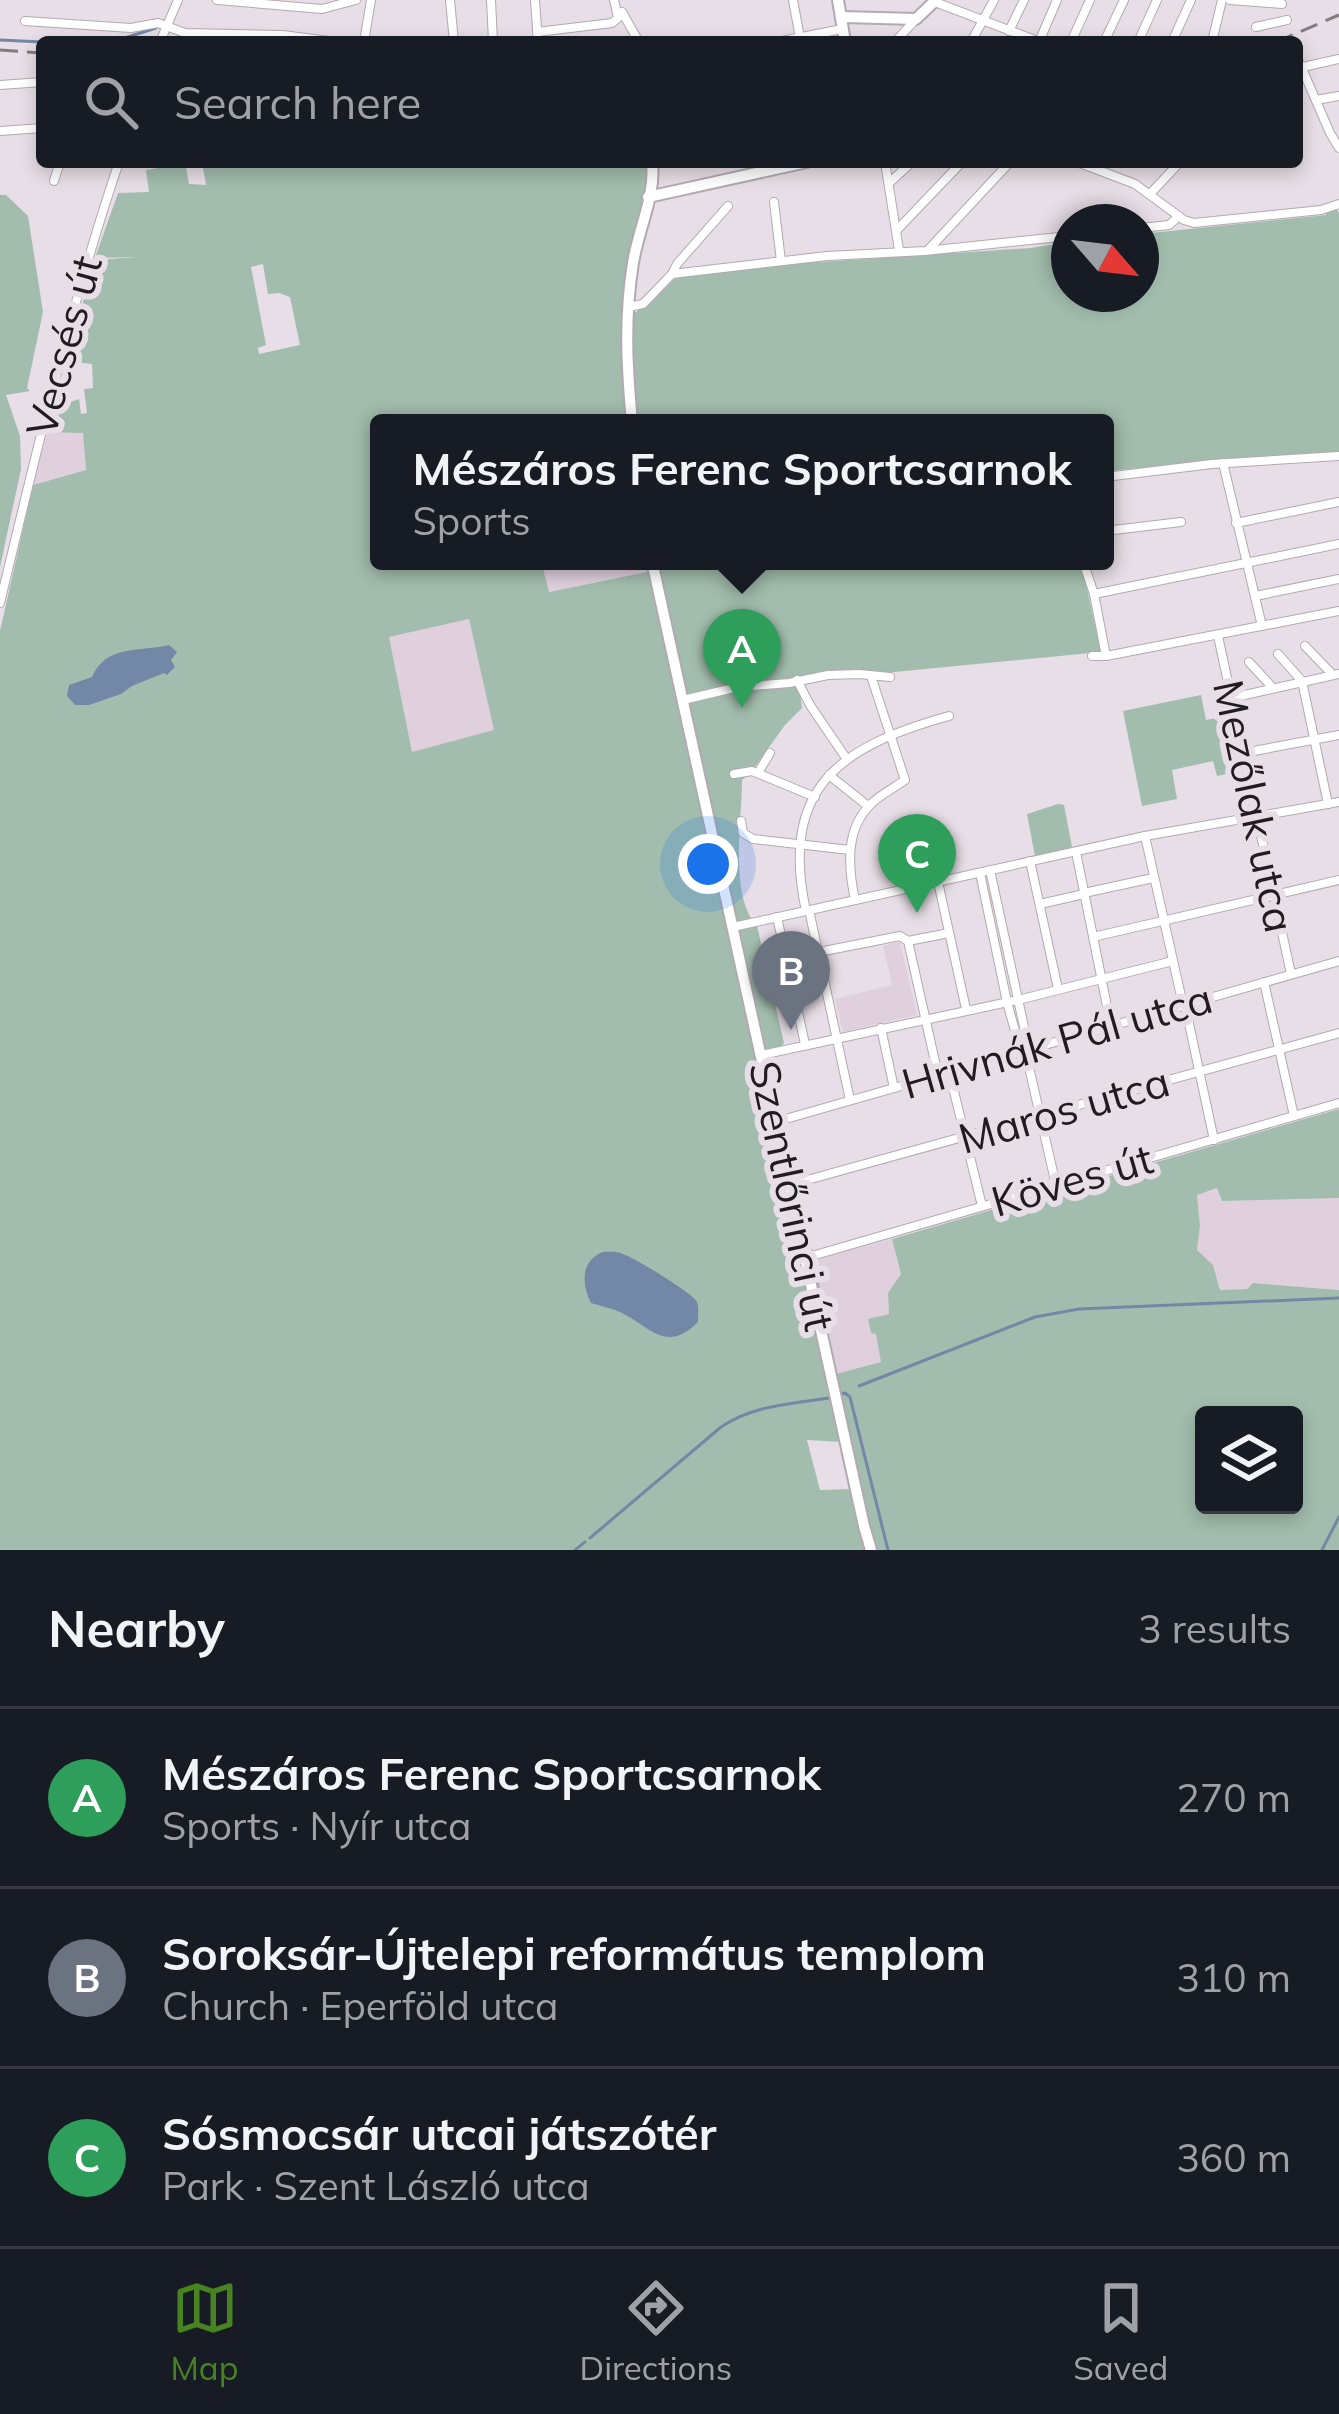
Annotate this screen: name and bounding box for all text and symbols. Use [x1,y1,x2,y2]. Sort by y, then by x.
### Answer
search box [36,36,1303,168]
icon: search [78,69,144,135]
text: Search here [174,74,421,130]
north arrow [1051,204,1159,312]
street label: Vecsés út [14,250,113,442]
popup [370,414,1114,570]
text: Mészáros Ferenc Sportcsarnok [412,440,1072,496]
text: Sports [412,496,531,545]
pin: A [703,609,781,708]
street label: Mezőlak utca [1202,675,1307,937]
pin: C [878,814,956,913]
your location [678,834,738,894]
pin: B [752,931,830,1030]
street label: Hrivnák Pál utca [896,971,1218,1110]
street label: Maros utca [952,1054,1175,1165]
street label: Szentlőrinci út [738,1056,847,1336]
street label: Köves út [985,1131,1159,1228]
map controls [1195,1406,1303,1514]
button: layers [1195,1406,1303,1514]
text: Nearby [48,1596,225,1660]
text: 3 results [1138,1604,1291,1653]
text: Mészáros Ferenc Sportcsarnok [162,1745,821,1801]
text: A [72,1773,102,1822]
text: 270 m [1176,1773,1291,1822]
text: Sports · Nyír utca [162,1801,471,1850]
text: Soroksár-Újtelepi református templom [162,1925,986,1981]
text: B [74,1953,100,2002]
text: 310 m [1176,1953,1291,2002]
text: Church · Eperföld utca [162,1981,558,2030]
text: Sósmocsár utcai játszótér [162,2105,716,2161]
text: C [74,2133,100,2182]
text: 360 m [1176,2133,1291,2182]
text: Park · Szent László utca [162,2161,590,2210]
tab: Map [171,2275,238,2388]
tab: Directions [580,2275,732,2388]
tab: Saved [1073,2275,1168,2388]

